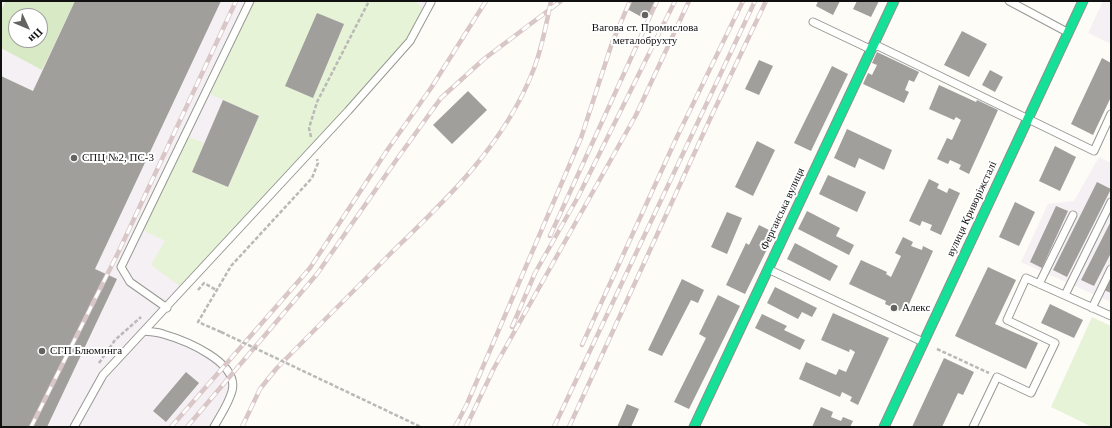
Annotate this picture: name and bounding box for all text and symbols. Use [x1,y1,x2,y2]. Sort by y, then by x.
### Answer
north arrow [8,8,48,48]
marker: Вагова ст. Промислова металобрухту [640,10,650,20]
place label: Вагова ст. Промислова металобрухту [592,21,698,47]
text: Пн [26,26,45,45]
place label: СПЦ №2, ПС-3 [82,151,154,165]
marker: СПЦ №2, ПС-3 [69,153,79,163]
street label: вулиця Криворіжсталі [944,159,1000,259]
street label: Ферганська вулиця [758,166,808,252]
place label: Алекс [902,301,930,315]
marker: Алекс [889,303,899,313]
place label: СГП Блюминга [50,344,122,358]
marker: СГП Блюминга [37,346,47,356]

